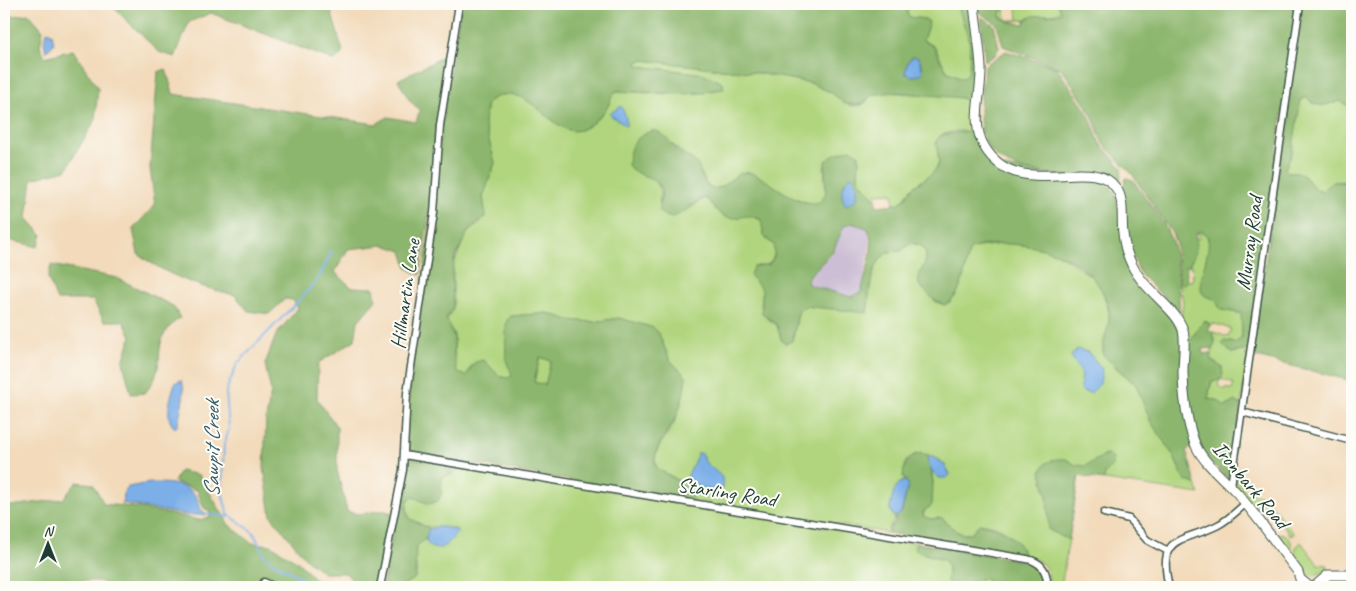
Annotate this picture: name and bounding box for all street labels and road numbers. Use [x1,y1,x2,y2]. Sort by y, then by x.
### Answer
street label: Murray Road [1230,191,1269,292]
street label: Hillmartin Lane [384,236,426,351]
street label: Ironbark Road [1207,436,1297,536]
street label: Starling Road [676,471,781,513]

